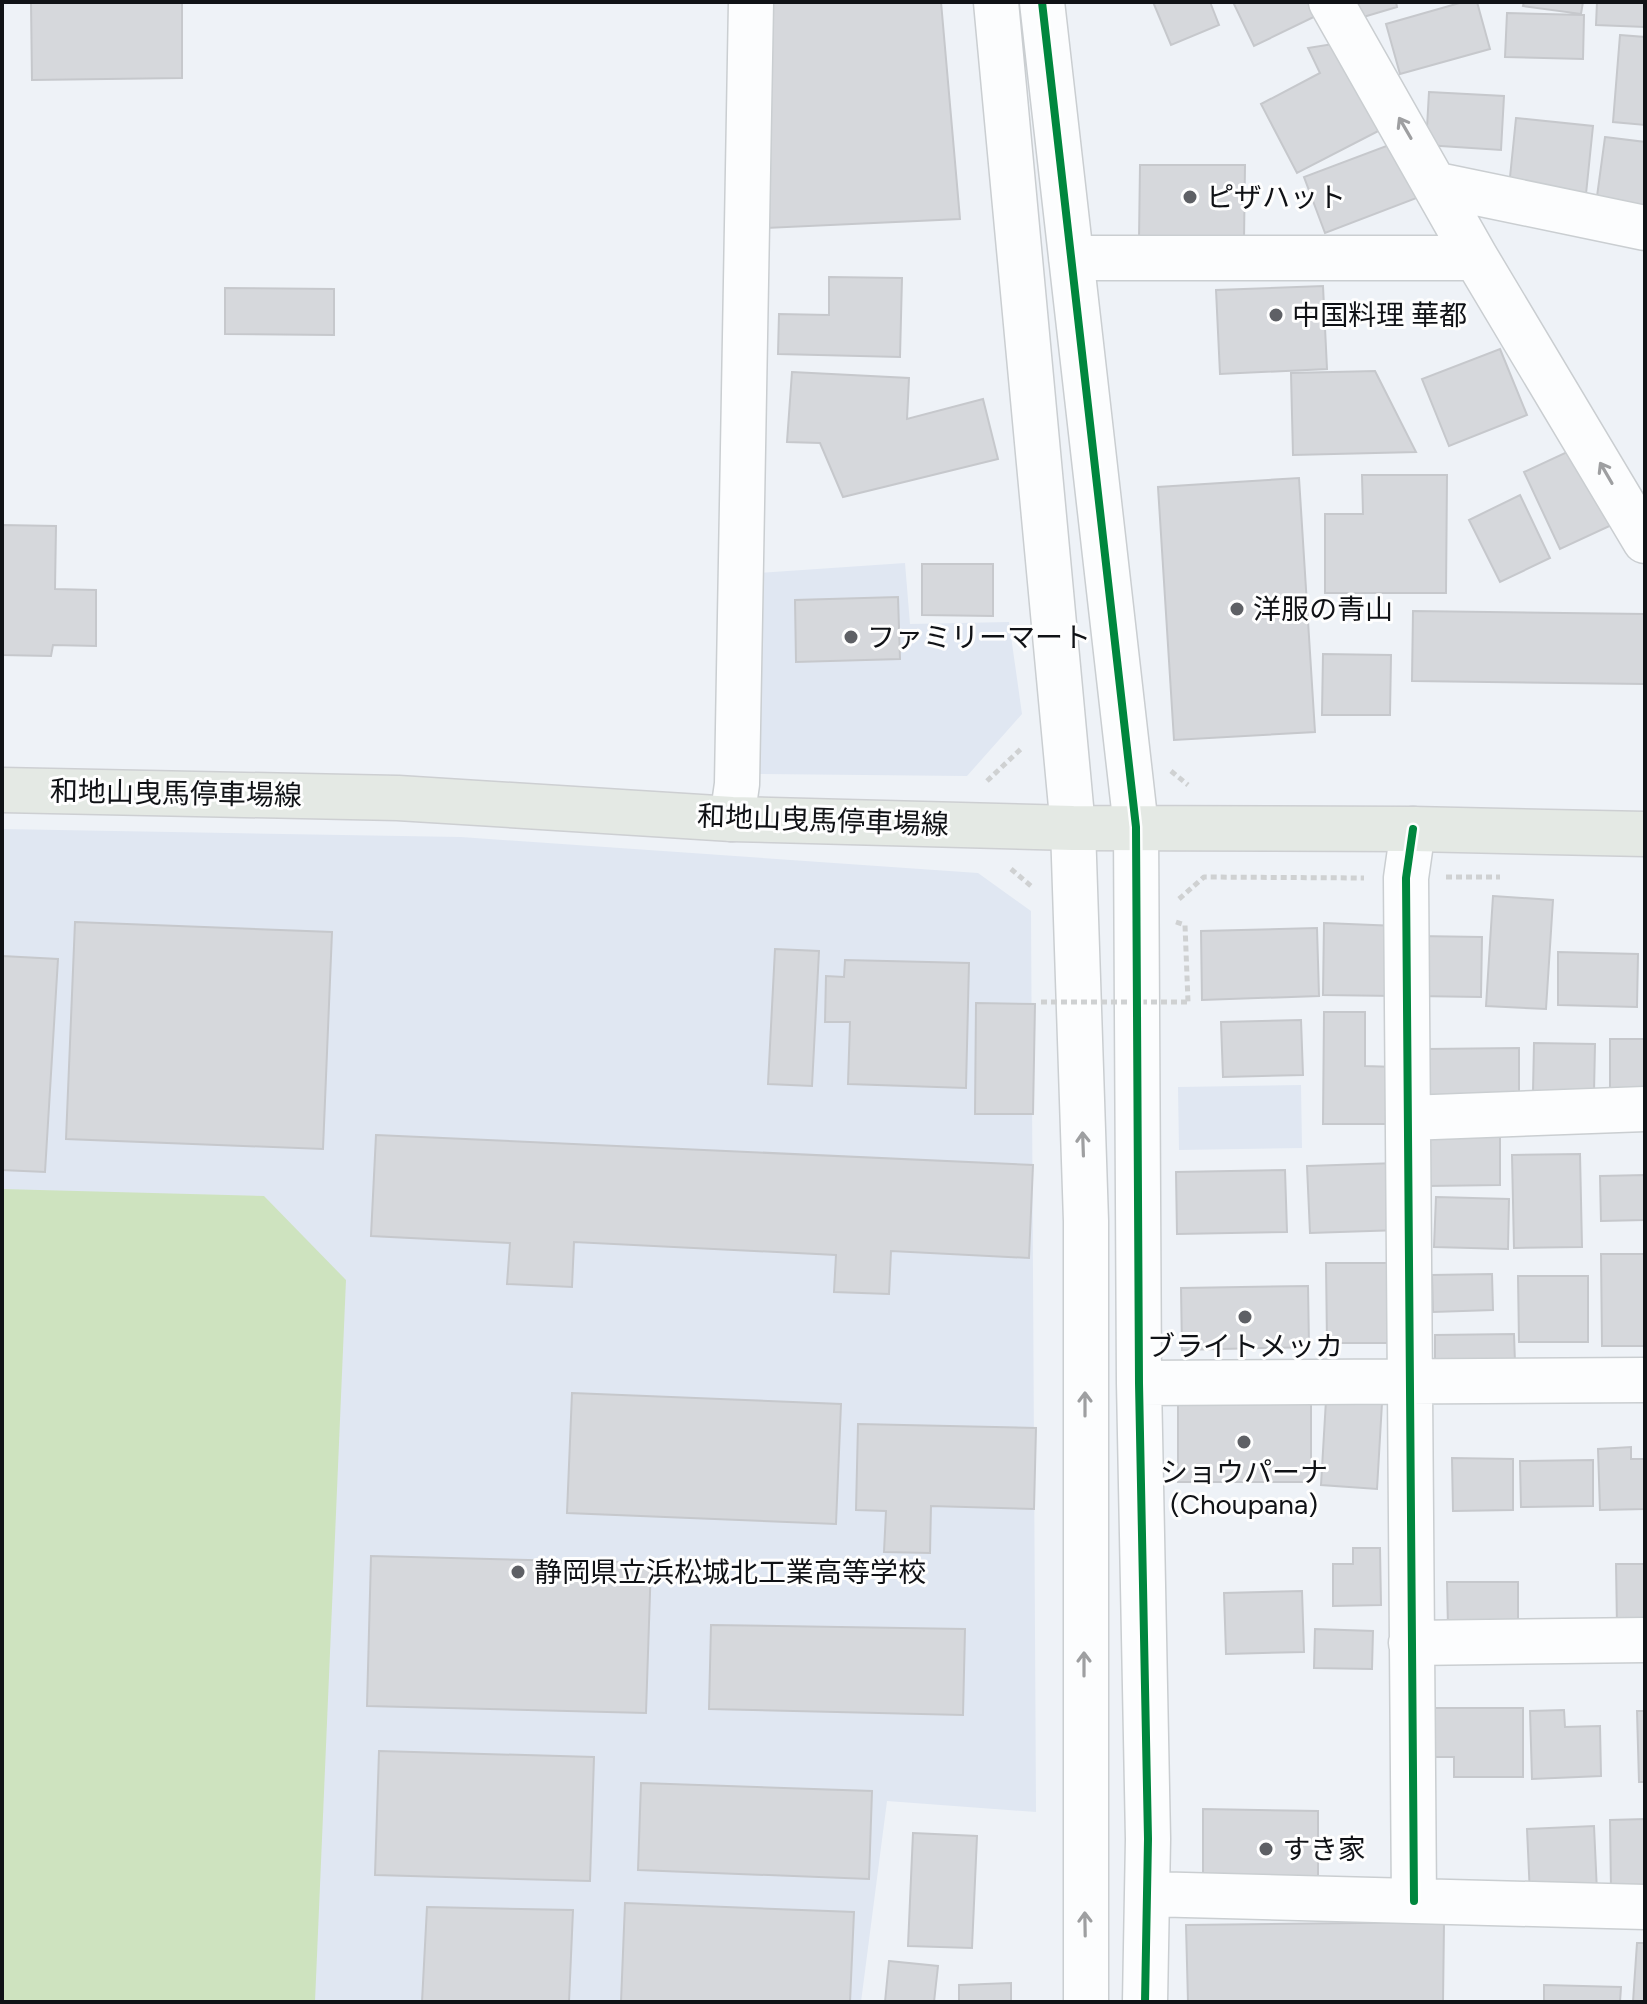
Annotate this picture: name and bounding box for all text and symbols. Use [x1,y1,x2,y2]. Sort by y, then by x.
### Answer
one-way arrow [1397,117,1413,140]
place label: ピザハット [1206,180,1346,214]
marker: ピザハット [1181,188,1199,206]
place label: 中国料理 華都 [1292,298,1467,332]
marker: 中国料理 華都 [1267,306,1285,324]
one-way arrow [1597,462,1613,485]
place label: 洋服の青山 [1253,592,1393,626]
marker: 洋服の青山 [1228,600,1246,618]
place label: ファミリーマート [867,620,1091,654]
marker: ファミリーマート [842,628,860,646]
street label: 和地山曳馬停車場線 [50,774,302,812]
street label: 和地山曳馬停車場線 [696,799,950,841]
one-way arrow [1076,1131,1091,1158]
marker: ブライトメッカ [1236,1308,1254,1326]
place label: ブライトメッカ [1147,1329,1343,1363]
one-way arrow [1077,1391,1093,1418]
marker: ショウパーナ (Choupana) [1235,1433,1253,1451]
place label: ショウパーナ (Choupana) [1160,1455,1328,1521]
place label: 静岡県立浜松城北工業高等学校 [534,1555,926,1589]
marker: 静岡県立浜松城北工業高等学校 [509,1563,527,1581]
one-way arrow [1076,1651,1092,1678]
place label: すき家 [1282,1832,1366,1866]
marker: すき家 [1257,1840,1275,1858]
one-way arrow [1078,1911,1093,1938]

